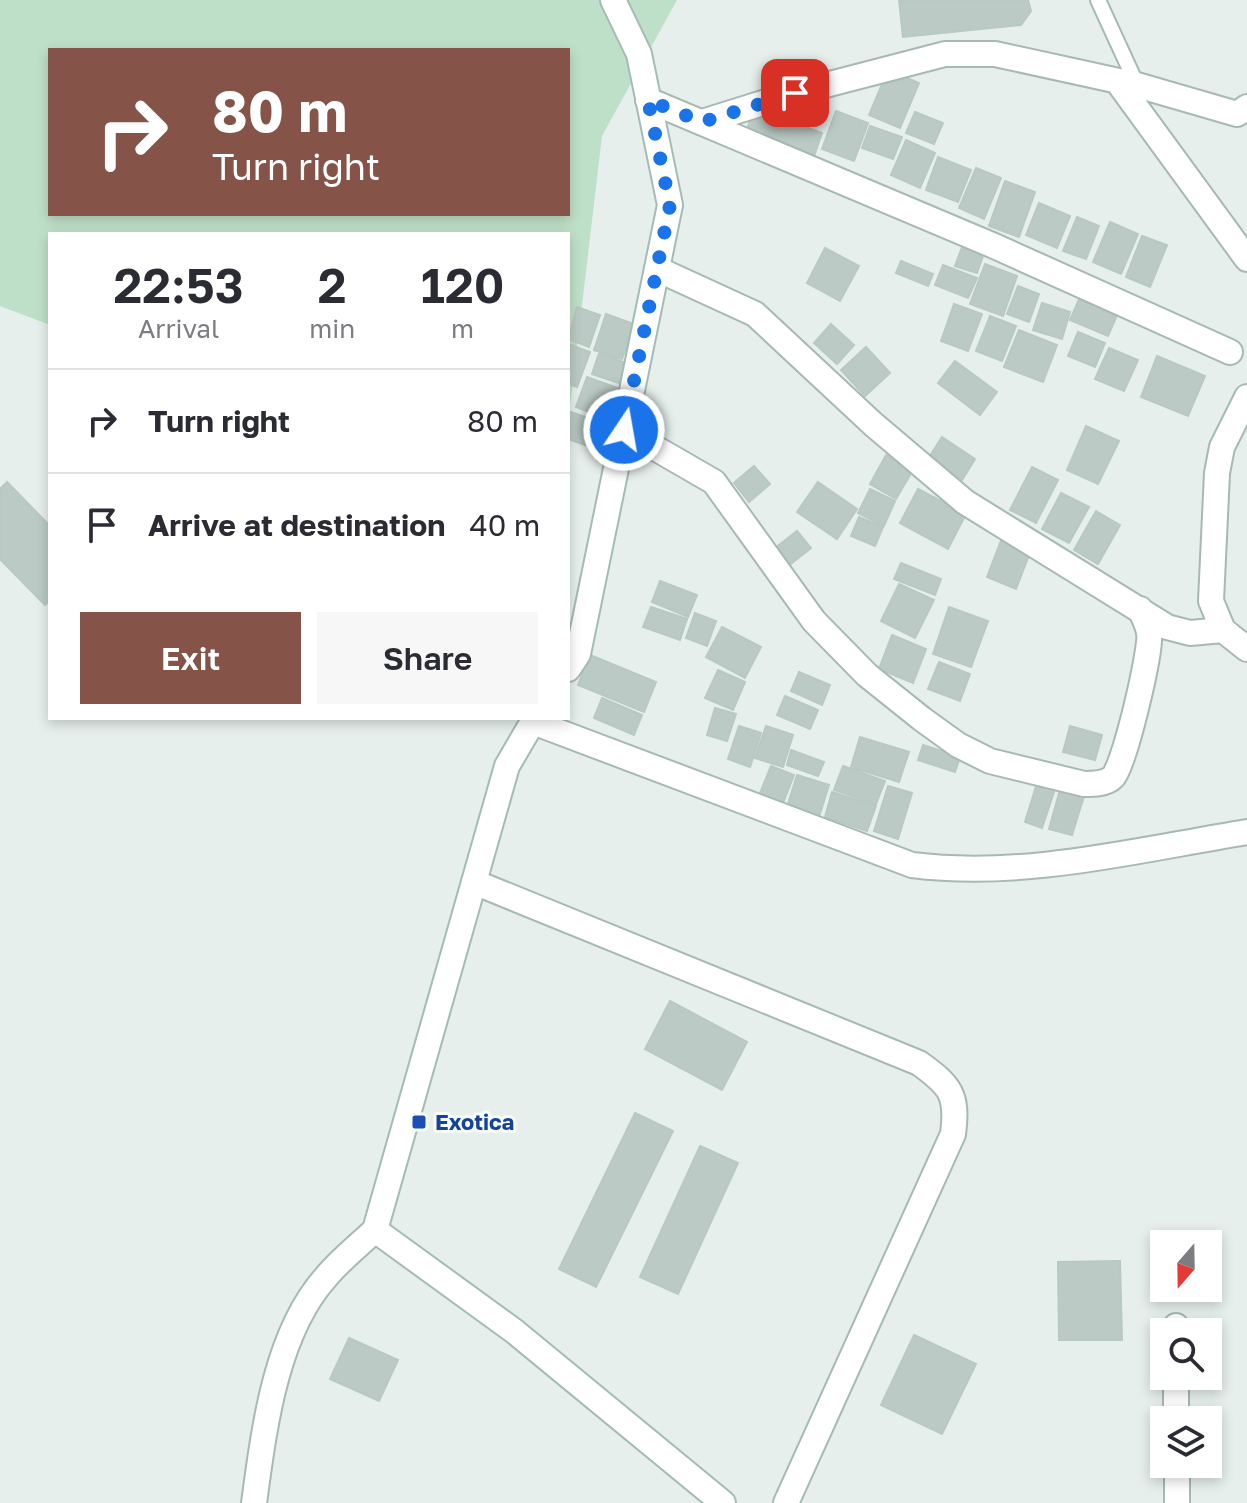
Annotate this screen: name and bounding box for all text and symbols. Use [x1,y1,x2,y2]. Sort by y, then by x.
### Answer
pin [761,59,829,127]
icon: arrive [773,71,817,115]
text: 80 m [212,77,347,144]
icon: right [80,80,184,184]
text: Turn right [212,145,380,188]
text: 22:53 [114,256,244,314]
text: 2 [318,256,347,314]
text: 120 [421,256,504,314]
text: Arrival [138,313,219,344]
text: min [309,313,355,344]
text: m [451,313,474,344]
position arrow [582,388,666,472]
icon: right [80,399,124,443]
text: Turn right [148,403,290,439]
text: 80 m [467,403,538,439]
icon: arrive [80,503,124,547]
text: Arrive at destination [148,507,445,543]
text: 40 m [469,507,540,543]
button: Exit [80,612,301,704]
button: Share [317,612,538,704]
place label: Exotica [435,1108,514,1135]
marker: Exotica [410,1113,428,1131]
north arrow [1150,1230,1222,1302]
map controls [1150,1230,1222,1478]
button: search [1150,1318,1222,1390]
button: layers [1150,1406,1222,1478]

